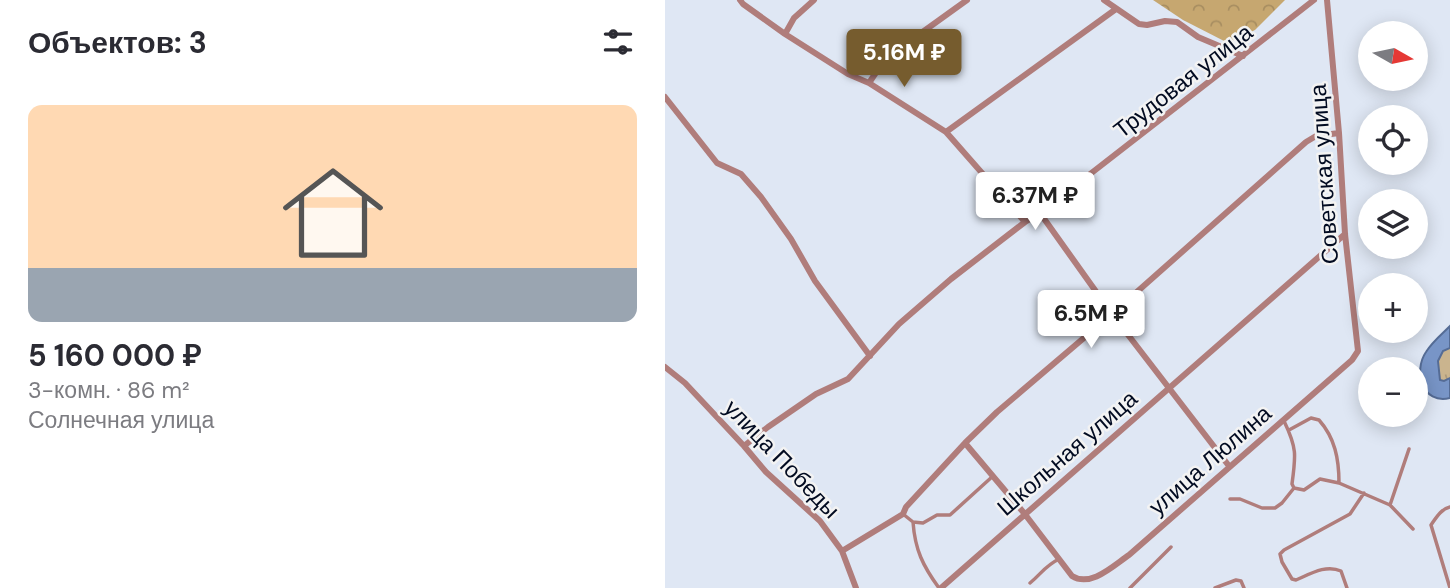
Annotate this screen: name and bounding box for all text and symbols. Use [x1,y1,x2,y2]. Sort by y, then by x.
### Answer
street label: Трудовая улица [1107,17,1259,145]
north arrow [1358,21,1428,91]
map controls [1358,21,1428,427]
text: Объектов: 3 [28,23,207,62]
icon: filters [599,23,637,61]
pin: 5.16M ₽ [839,29,969,89]
text: 5.16M ₽ [862,37,946,67]
street label: Советская улица [1303,83,1345,265]
button: locate [1358,105,1428,175]
icon: home [270,150,396,276]
pin: 6.37M ₽ [970,173,1100,232]
text: 6.37M ₽ [992,180,1078,210]
button: layers [1358,189,1428,259]
button: + [1358,273,1428,343]
pin: 6.5M ₽ [1034,290,1148,350]
text: 6.5M ₽ [1054,298,1128,328]
text: 5 160 000 ₽ [28,336,202,375]
button: − [1358,357,1428,427]
text: 3-комн. · 86 m² [28,375,190,405]
street label: Школьная улица [991,384,1144,522]
street label: улица Победы [718,393,846,525]
street label: улица Люлина [1142,398,1278,521]
text: Солнечная улица [28,405,214,435]

